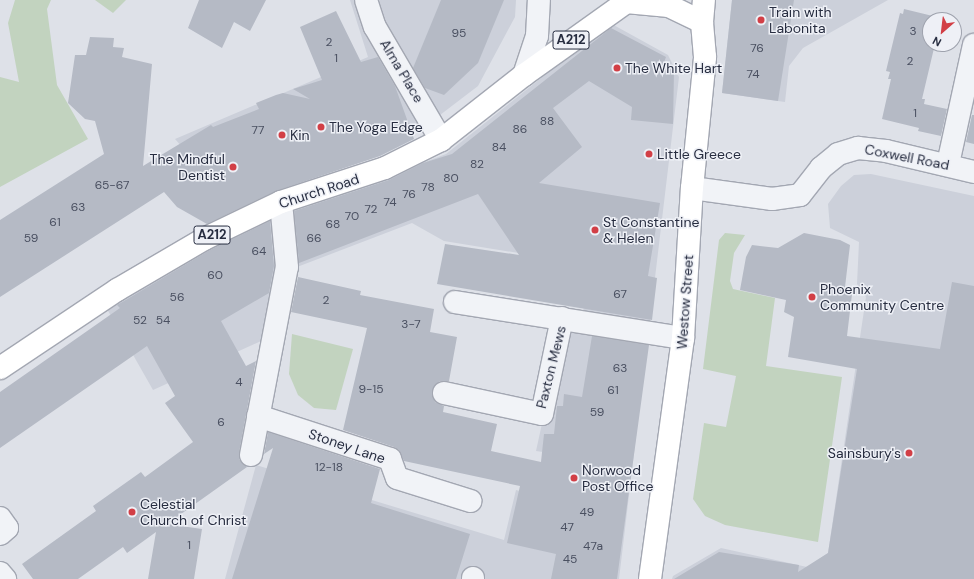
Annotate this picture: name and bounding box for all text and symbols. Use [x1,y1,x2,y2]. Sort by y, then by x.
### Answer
place label: Train with Labonita [769,4,832,36]
north arrow [922,12,962,52]
marker: Train with Labonita [756,15,766,25]
house number: 3 [909,25,917,39]
house number: 95 [452,27,466,41]
road number: A212 [552,29,590,51]
text: N [930,34,944,50]
house number: 2 [326,36,332,50]
street label: Alma Place [377,36,427,106]
house number: 76 [750,42,764,56]
house number: 1 [334,52,338,66]
house number: 2 [907,55,913,69]
place label: The White Hart [625,60,722,76]
marker: The White Hart [612,63,622,73]
house number: 74 [747,68,759,82]
house number: 1 [913,107,917,121]
house number: 88 [540,115,554,129]
place label: The Yoga Edge [329,119,423,135]
marker: The Yoga Edge [316,122,326,132]
house number: 86 [513,123,527,137]
house number: 77 [252,124,264,138]
place label: Kin [290,127,310,143]
marker: Kin [277,130,287,140]
house number: 84 [492,141,506,155]
street label: Coxwell Road [863,141,951,173]
place label: Little Greece [657,146,741,162]
marker: Little Greece [644,149,654,159]
place label: The Mindful Dentist [150,151,225,184]
house number: 82 [470,158,484,172]
marker: The Mindful Dentist [228,162,238,172]
street label: Church Road [277,170,361,212]
house number: 80 [443,172,459,186]
house number: 65-67 [95,179,129,193]
house number: 78 [421,181,435,195]
house number: 76 [402,188,416,202]
house number: 74 [384,196,396,210]
house number: 63 [71,201,85,215]
house number: 72 [364,203,378,217]
house number: 70 [345,210,359,224]
place label: St Constantine & Helen [603,214,699,246]
house number: 61 [49,216,61,230]
house number: 68 [326,218,340,232]
road number: A212 [193,224,231,246]
marker: St Constantine & Helen [590,225,600,235]
house number: 59 [24,232,38,246]
house number: 66 [306,232,322,246]
house number: 64 [252,245,266,259]
street label: Westow Street [673,254,697,350]
house number: 60 [207,269,223,283]
place label: Phoenix Community Centre [820,281,944,314]
house number: 67 [613,288,627,302]
house number: 56 [170,291,184,305]
marker: Phoenix Community Centre [807,292,817,302]
house number: 2 [323,294,329,308]
house number: 52 [133,314,147,328]
house number: 54 [156,314,170,328]
house number: 3-7 [401,318,421,332]
street label: Paxton Mews [533,324,569,410]
house number: 63 [613,362,627,376]
house number: 4 [235,376,243,390]
house number: 9-15 [358,383,384,397]
house number: 61 [607,384,619,398]
house number: 59 [590,406,604,420]
house number: 6 [217,416,225,430]
street label: Stoney Lane [306,425,388,467]
place label: Sainsbury's [828,445,901,461]
marker: Sainsbury's [904,448,914,458]
house number: 12-18 [315,461,343,475]
place label: Norwood Post Office [582,462,653,494]
marker: Norwood Post Office [569,473,579,483]
place label: Celestial Church of Christ [140,496,246,528]
house number: 49 [580,506,594,520]
marker: Celestial Church of Christ [127,507,137,517]
house number: 47 [560,521,574,535]
house number: 1 [187,539,191,553]
house number: 47a [583,540,603,554]
house number: 45 [563,553,577,567]

